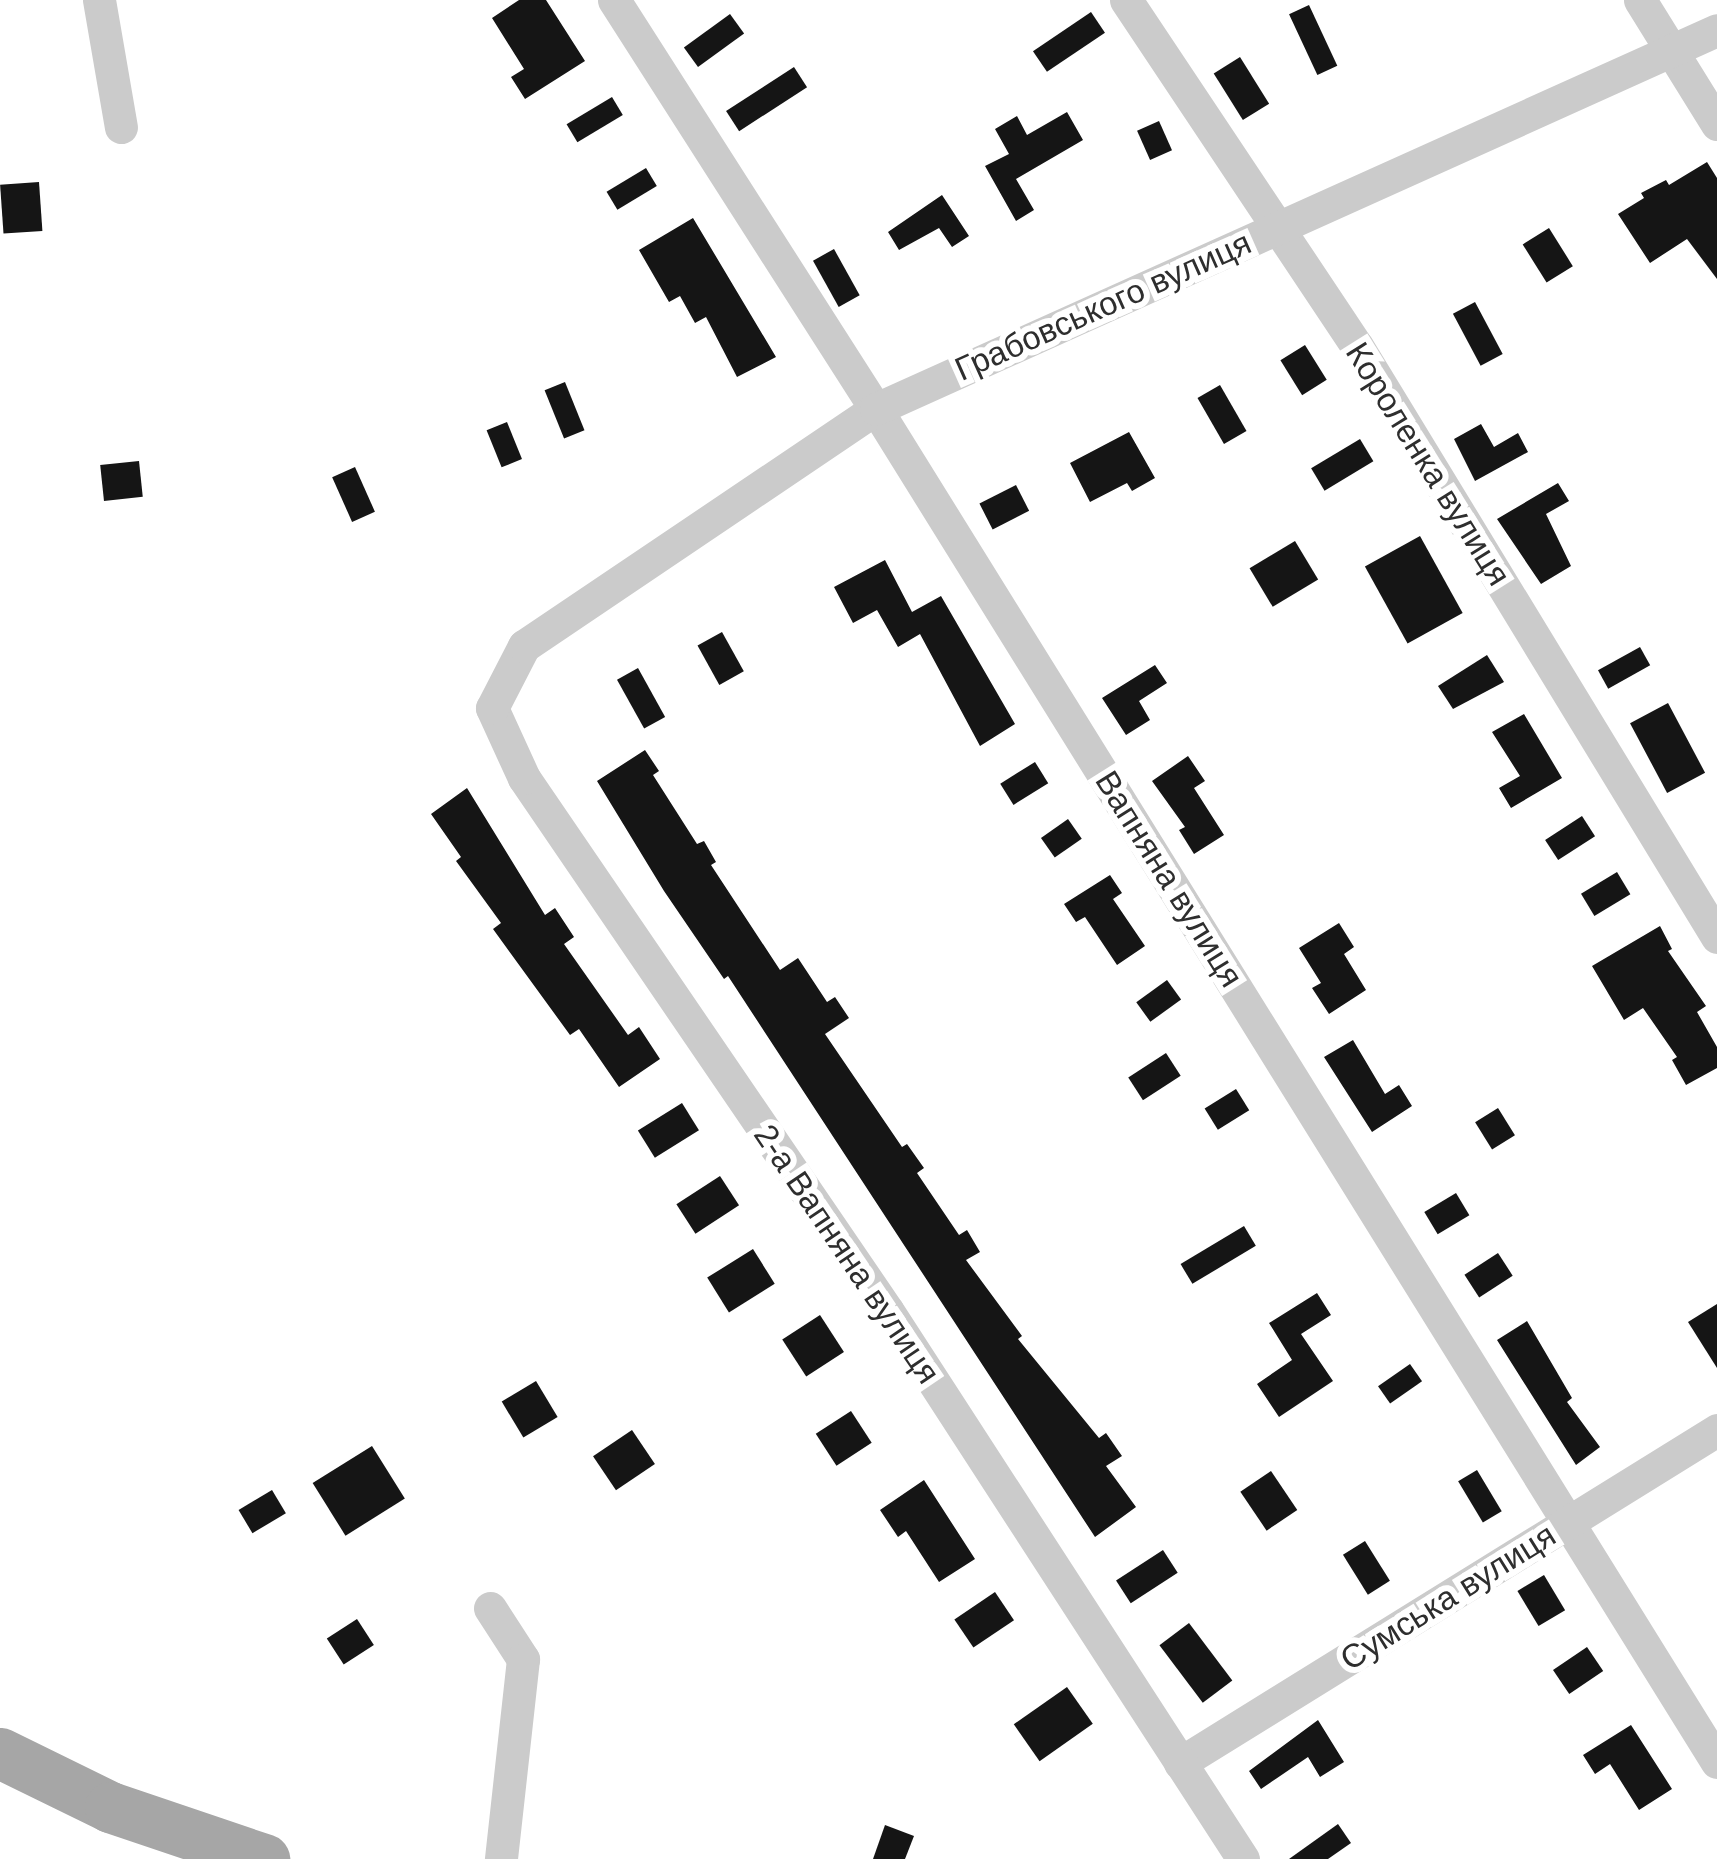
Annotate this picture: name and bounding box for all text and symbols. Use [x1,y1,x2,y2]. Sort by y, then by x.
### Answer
street label: Грабовського вулиця [949,223,1257,389]
street label: Короленка вулиця [1337,335,1519,593]
street label: Вапняна вулиця [1087,764,1251,994]
street label: 2-а Вапняна вулиця [746,1117,948,1391]
street label: Сумська вулиця [1333,1515,1563,1679]

